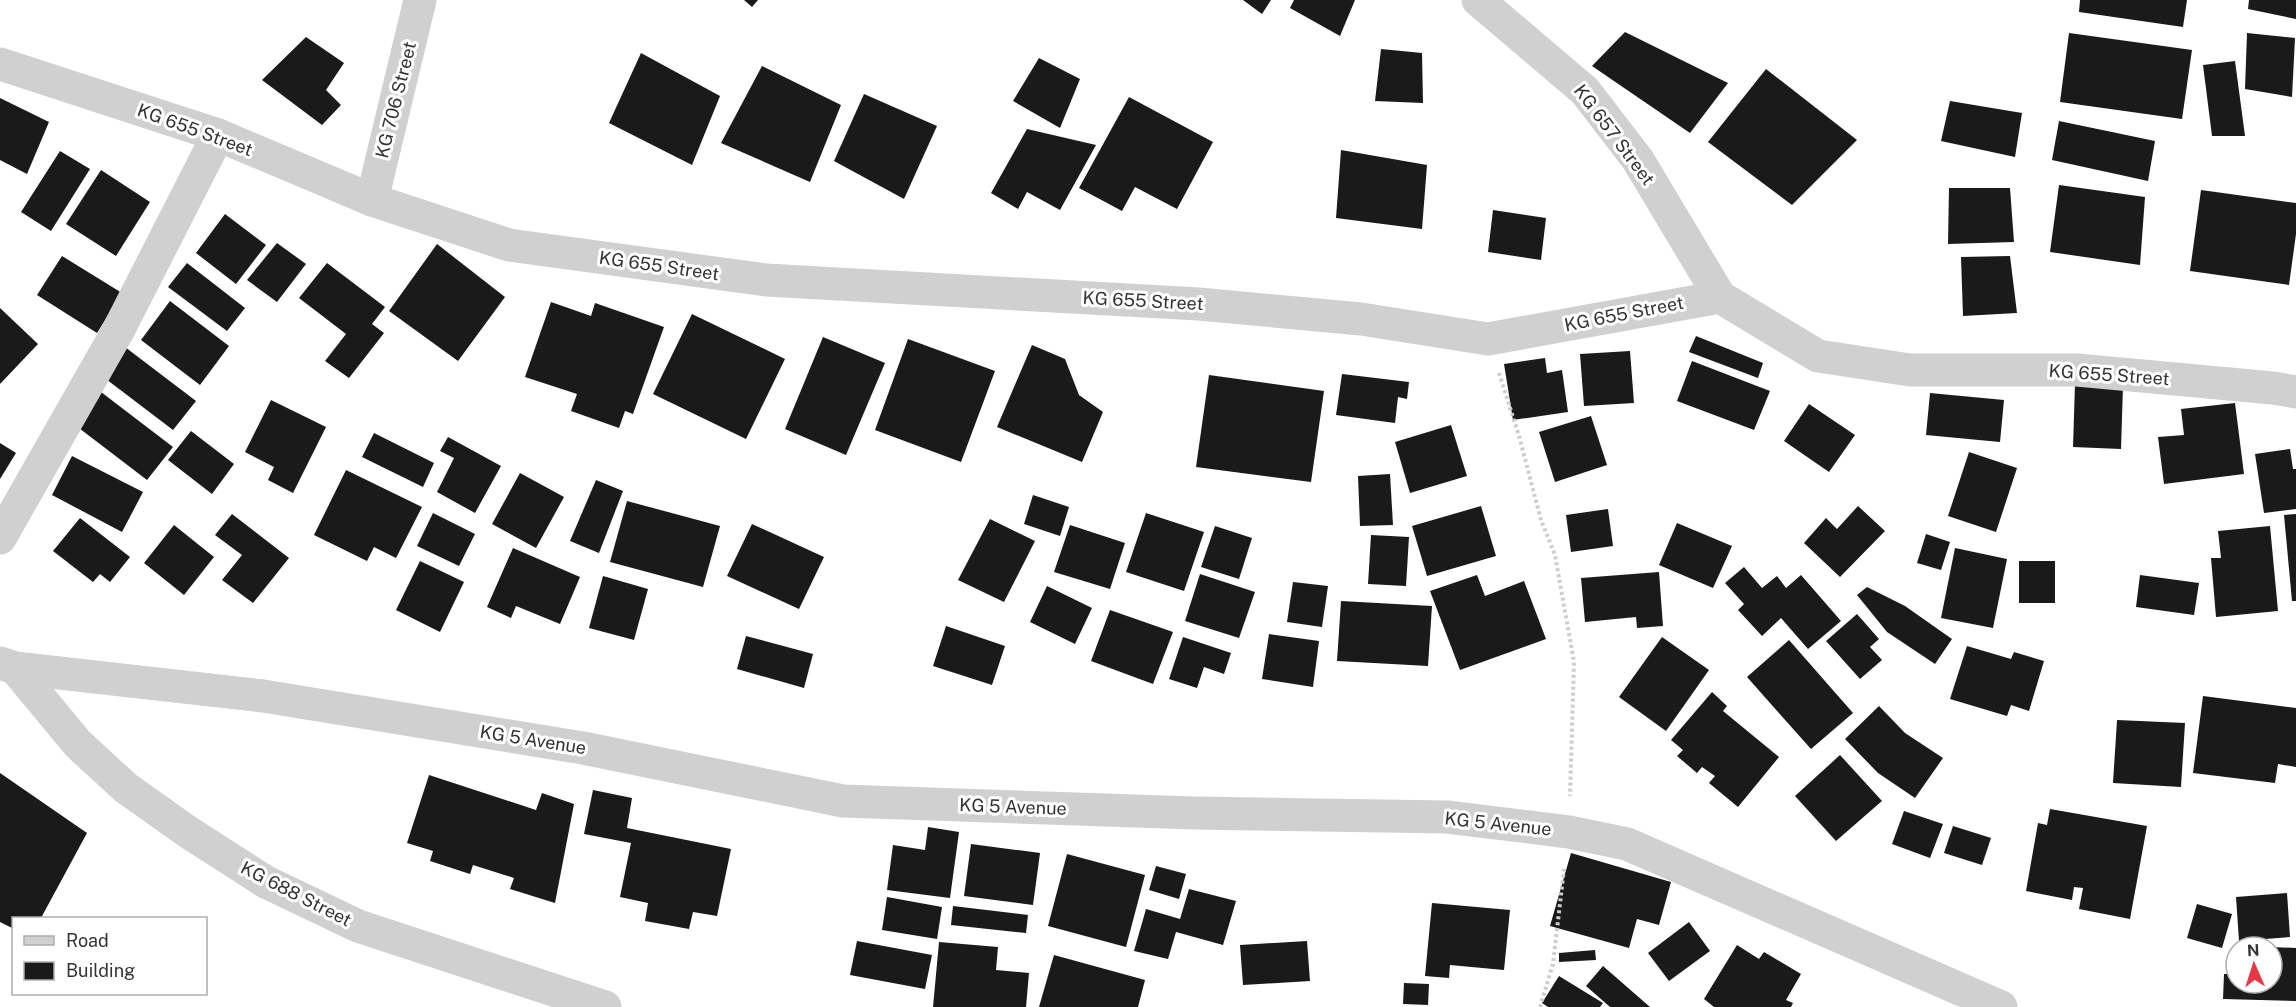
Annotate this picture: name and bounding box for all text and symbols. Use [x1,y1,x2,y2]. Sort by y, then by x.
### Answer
street label: KG 706 Street [371,39,420,160]
street label: KG 657 Street [1570,80,1659,189]
street label: KG 655 Street [135,99,256,160]
street label: KG 655 Street [598,247,720,284]
street label: KG 655 Street [1082,287,1204,314]
street label: KG 655 Street [1562,292,1685,335]
street label: KG 655 Street [2048,360,2170,389]
street label: KG 5 Avenue [478,721,588,758]
street label: KG 5 Avenue [959,794,1067,819]
street label: KG 5 Avenue [1443,807,1553,840]
street label: KG 688 Street [238,857,355,930]
legend [12,917,207,995]
text: Road [66,930,109,951]
north arrow [2224,935,2284,995]
text: N [2246,941,2260,960]
text: Building [66,960,135,981]

